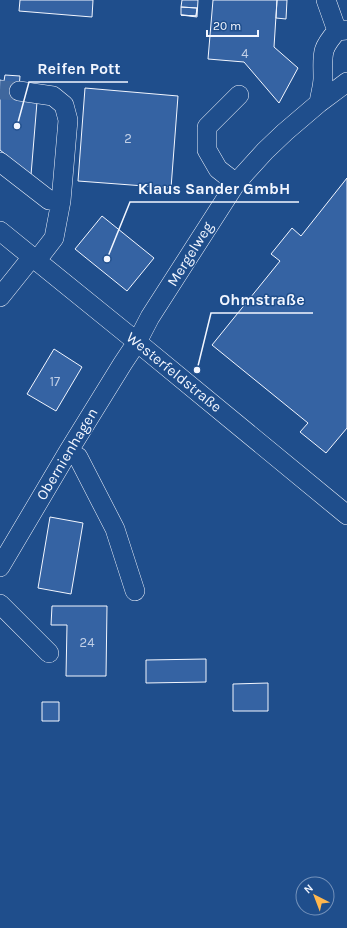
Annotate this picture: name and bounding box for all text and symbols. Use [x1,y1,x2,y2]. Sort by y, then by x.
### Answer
scale bar [207,12,258,38]
text: 20 m [213,19,241,33]
house number: 4 [241,46,249,61]
callout: Reifen Pott [29,54,128,82]
text: Reifen Pott [37,59,121,78]
house number: 2 [124,131,132,146]
callout: Klaus Sander GmbH [130,174,299,202]
text: Klaus Sander GmbH [138,179,290,198]
street label: Mergelweg [163,218,217,290]
callout: Ohmstraße [211,285,313,313]
text: Ohmstraße [219,290,305,309]
street label: Westerfeldstraße [123,328,225,416]
house number: 17 [50,374,60,389]
street label: Obernienhagen [32,405,102,503]
house number: 24 [80,635,94,650]
north arrow [295,876,335,916]
text: N [301,881,316,896]

